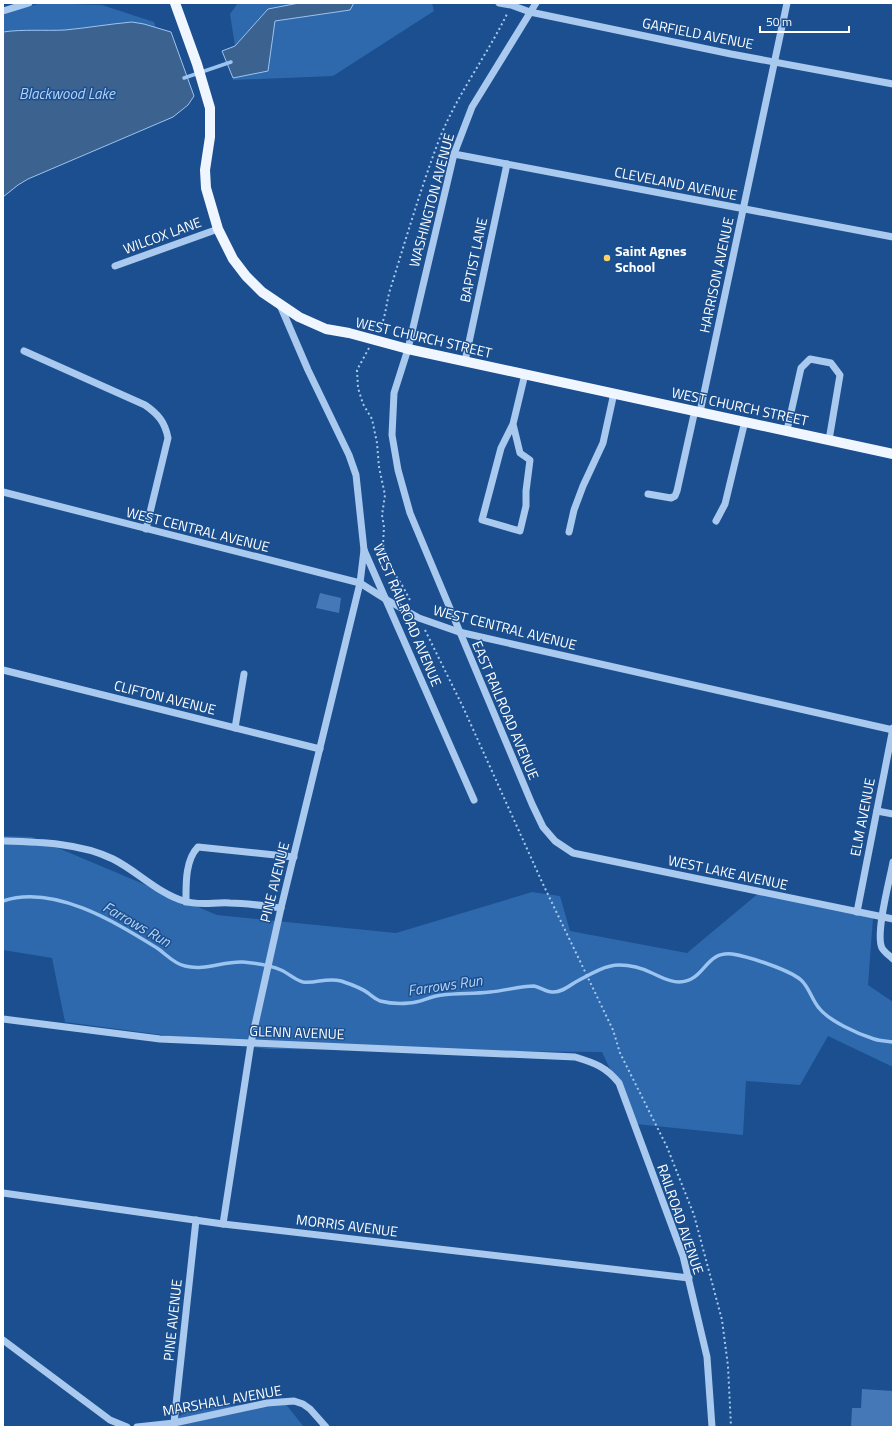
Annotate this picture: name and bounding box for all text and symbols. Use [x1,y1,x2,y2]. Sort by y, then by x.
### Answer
scale bar [760,8,849,34]
street label: GARFIELD AVENUE [641,12,756,54]
text: 50 m [766,12,792,31]
water label: Blackwood Lake [19,82,116,105]
street label: WASHINGTON AVENUE [403,130,459,269]
street label: CLEVELAND AVENUE [613,161,739,205]
street label: WILCOX LANE [120,211,204,259]
street label: BAPTIST LANE [454,215,492,304]
street label: HARRISON AVENUE [693,215,739,335]
place label: Saint Agnes School [615,240,687,277]
marker: Saint Agnes School [602,253,612,263]
street label: WEST CHURCH STREET [354,311,495,363]
street label: WEST CHURCH STREET [670,381,811,431]
street label: WEST CENTRAL AVENUE [124,501,272,557]
street label: WEST RAILROAD AVENUE [368,540,448,690]
street label: WEST CENTRAL AVENUE [431,599,579,655]
street label: EAST RAILROAD AVENUE [467,637,545,783]
street label: CLIFTON AVENUE [112,674,218,720]
street label: ELM AVENUE [844,776,880,858]
street label: PINE AVENUE [254,839,294,924]
street label: WEST LAKE AVENUE [666,849,790,895]
water label: Farrows Run [99,895,176,953]
water label: Farrows Run [406,968,484,1002]
street label: GLENN AVENUE [249,1020,345,1044]
street label: RAILROAD AVENUE [652,1161,710,1277]
street label: MORRIS AVENUE [295,1208,399,1242]
street label: PINE AVENUE [157,1278,187,1362]
street label: MARSHALL AVENUE [161,1379,283,1421]

